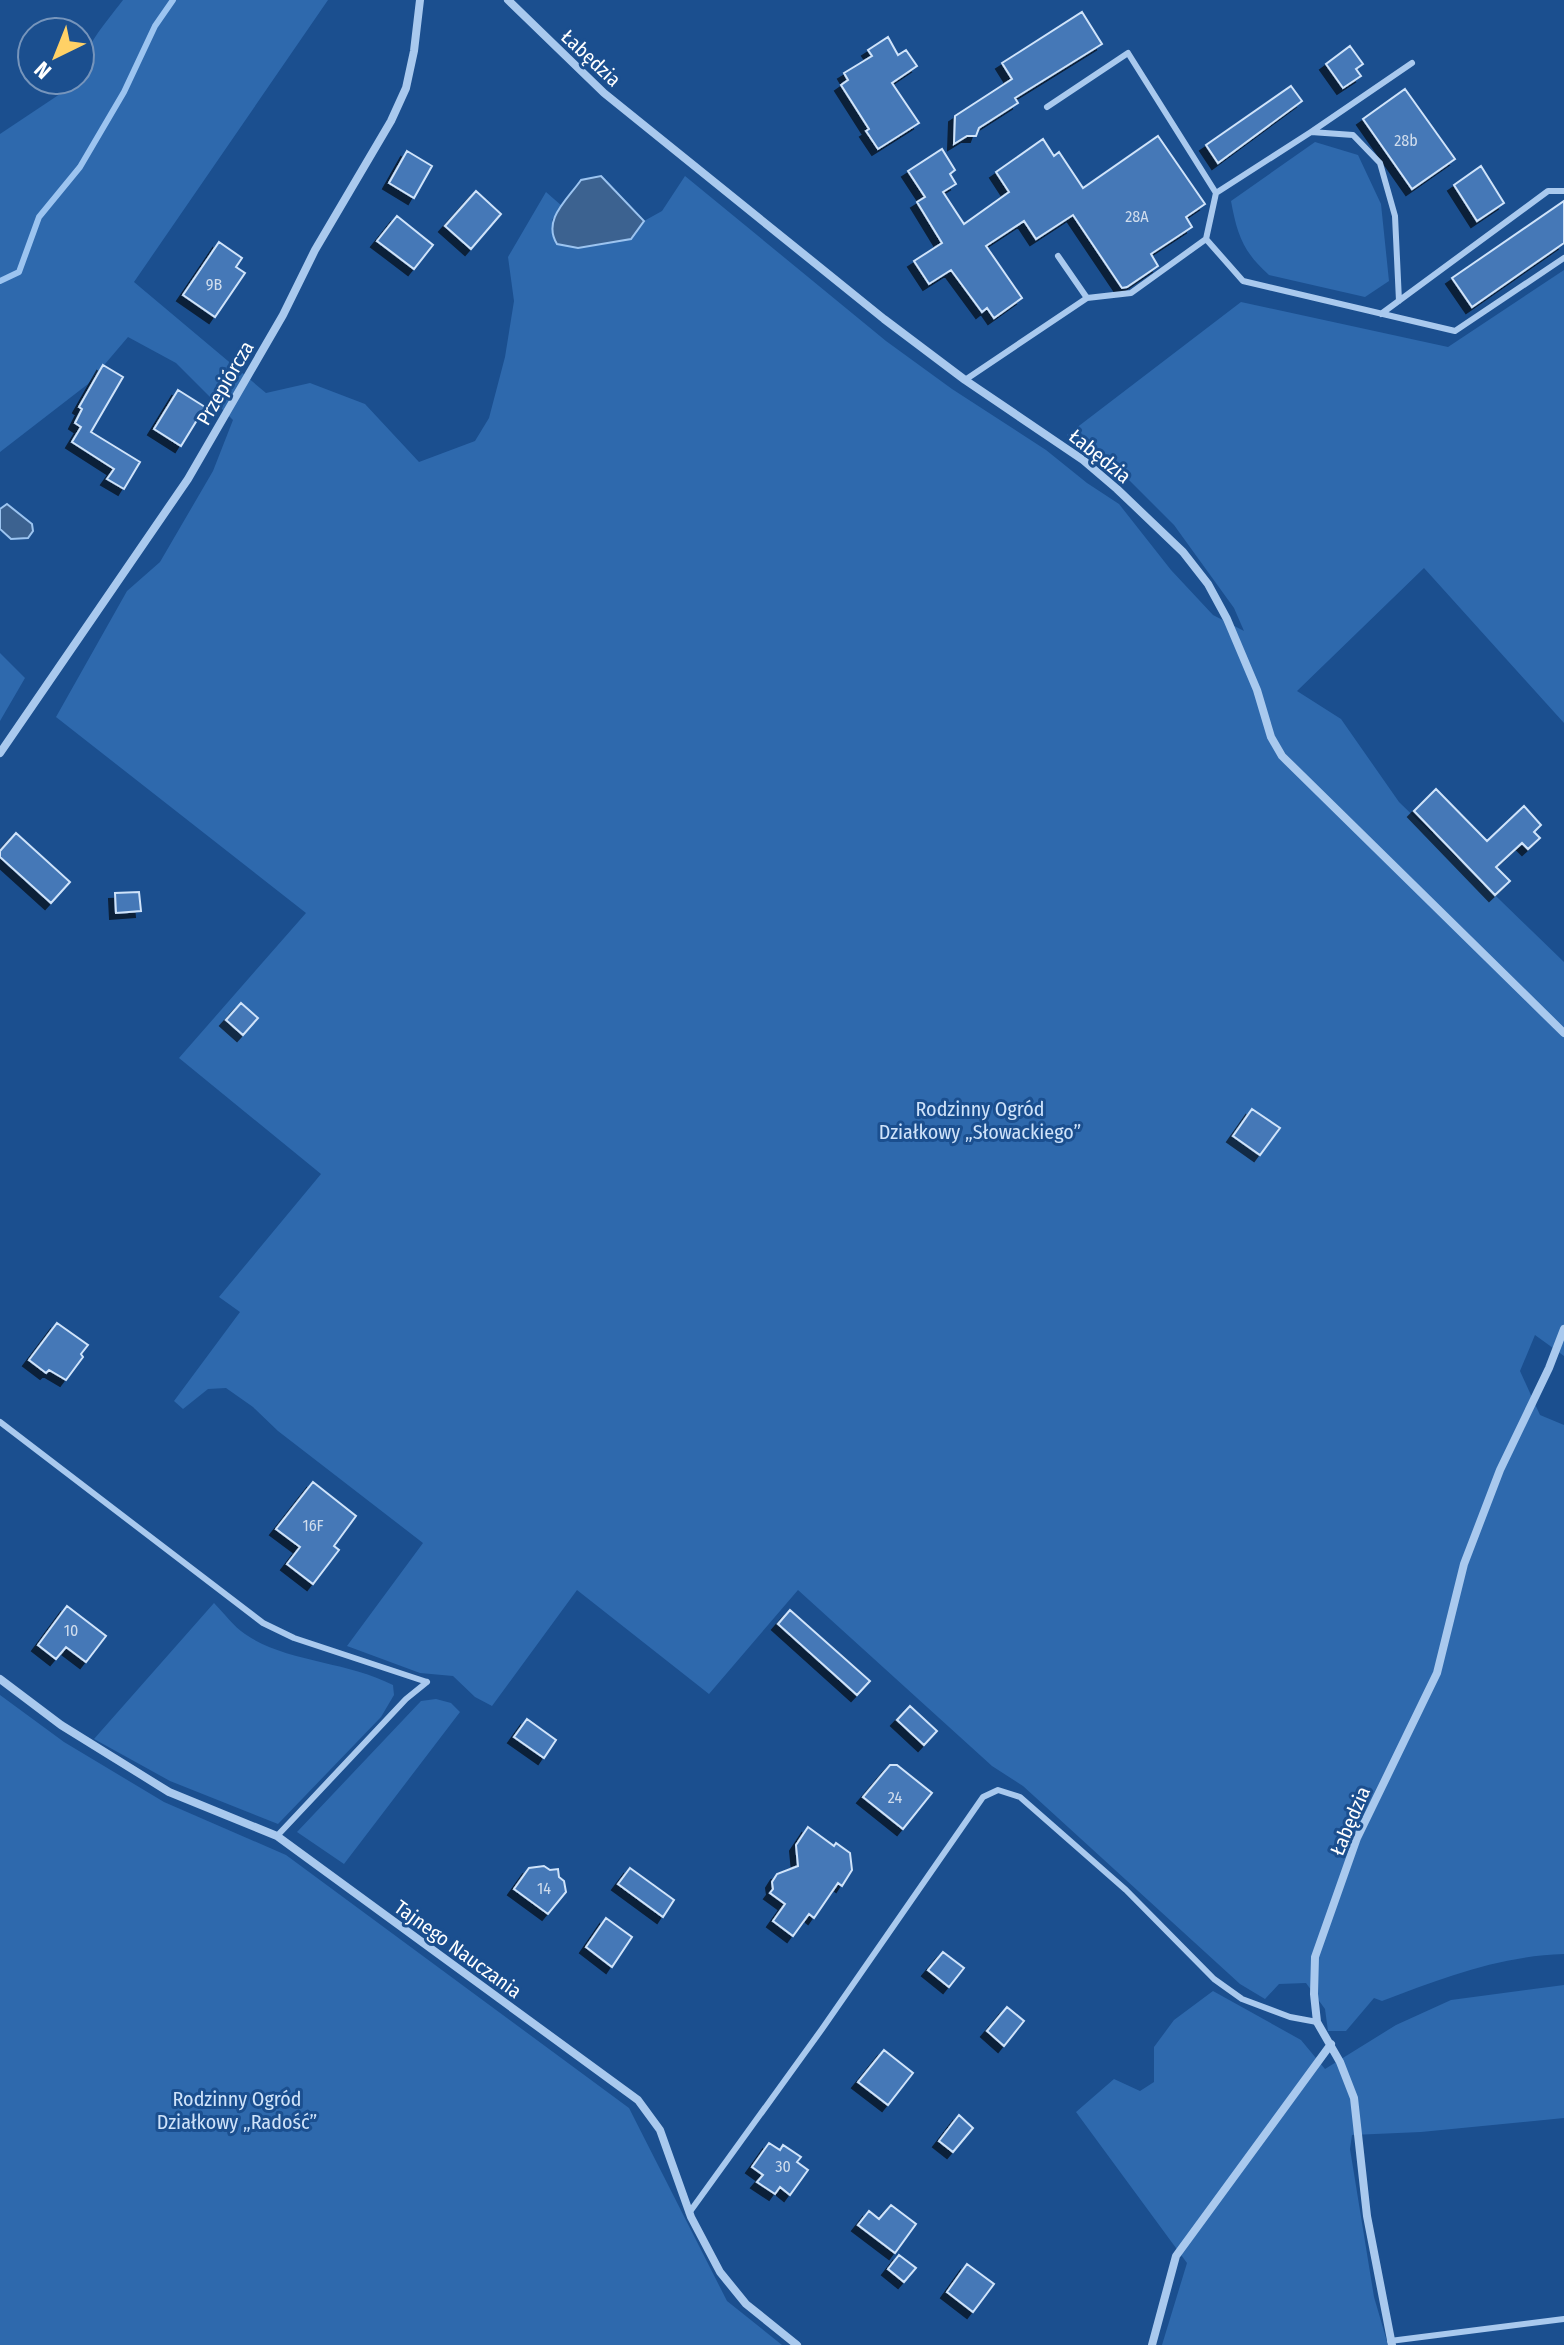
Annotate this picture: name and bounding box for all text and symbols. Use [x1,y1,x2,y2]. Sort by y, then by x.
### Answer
north arrow [16,16,96,96]
street label: Łabędzia [556,24,626,92]
text: N [29,56,57,85]
house number: 28b [1394,131,1418,150]
house number: 28A [1125,207,1149,226]
house number: 9B [206,275,223,294]
street label: Przepiórcza [191,337,259,429]
street label: Łabędzia [1064,424,1136,488]
park label: Rodzinny Ogród Działkowy „Słowackiego” [879,1097,1081,1144]
house number: 16F [302,1516,324,1535]
house number: 10 [64,1621,78,1640]
street label: Łabędzia [1325,1783,1375,1859]
house number: 24 [888,1788,902,1807]
house number: 14 [537,1879,551,1898]
street label: Tajnego Nauczania [390,1895,526,2003]
park label: Rodzinny Ogród Działkowy „Radość” [157,2087,317,2134]
house number: 30 [775,2157,791,2176]

